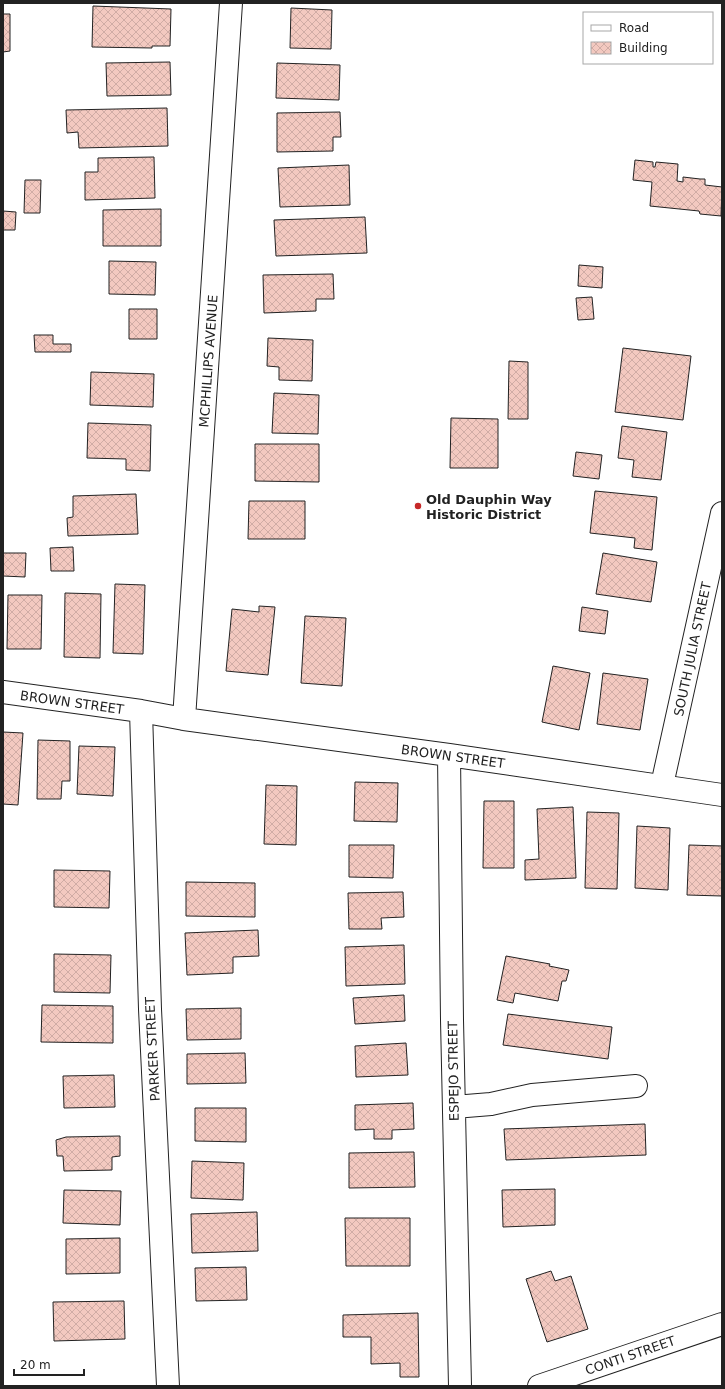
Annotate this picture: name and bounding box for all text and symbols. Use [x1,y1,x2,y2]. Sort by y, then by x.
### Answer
legend [583,12,713,64]
text: Road [619,21,649,35]
text: Building [619,41,668,55]
street label: MCPHILLIPS AVENUE [196,294,221,428]
place label: Old Dauphin Way Historic District [426,492,552,522]
marker: Old Dauphin Way Historic District [413,501,423,511]
street label: SOUTH JULIA STREET [671,581,714,718]
street label: BROWN STREET [19,688,125,717]
street label: BROWN STREET [400,742,506,771]
street label: PARKER STREET [142,996,163,1102]
street label: ESPEJO STREET [445,1021,462,1121]
street label: CONTI STREET [583,1333,677,1378]
scale bar [14,1351,84,1377]
text: 20 m [20,1358,51,1372]

